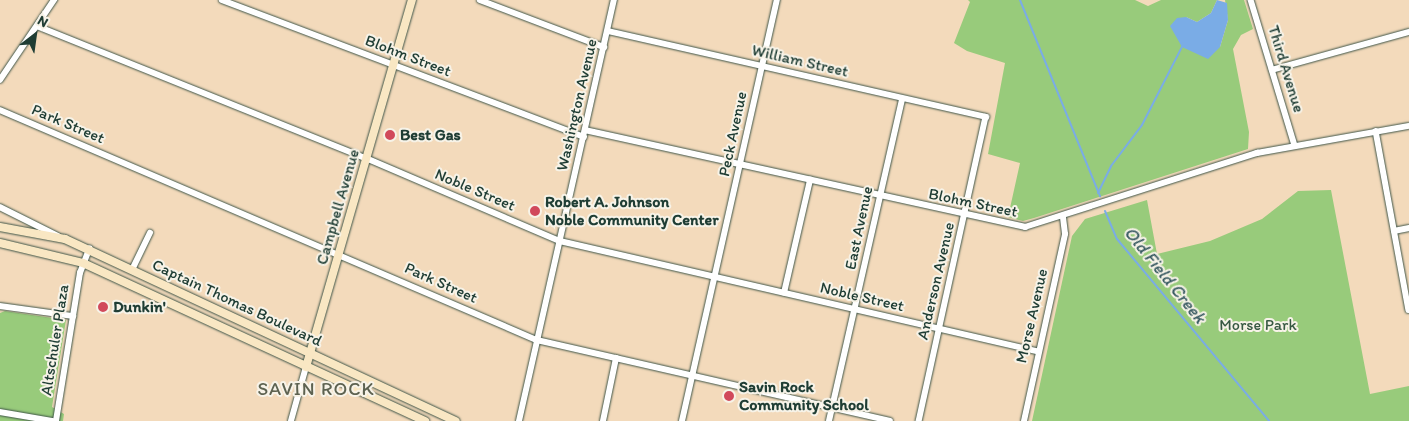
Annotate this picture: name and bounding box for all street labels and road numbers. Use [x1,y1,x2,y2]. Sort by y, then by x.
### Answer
street label: Third Avenue [1264,23,1308,115]
street label: Blohm Street [362,31,454,81]
street label: Washington Avenue [552,37,602,173]
street label: William Street [750,41,850,81]
street label: Peck Avenue [715,90,751,178]
street label: Park Street [29,100,107,148]
street label: Campbell Avenue [312,147,364,267]
street label: Noble Street [432,164,518,216]
street label: Blohm Street [927,184,1019,222]
street label: East Avenue [841,185,877,271]
street label: Anderson Avenue [913,221,959,341]
street label: Captain Thomas Boulevard [149,255,325,351]
street label: Park Street [402,258,480,308]
street label: Morse Avenue [1012,267,1052,365]
street label: Noble Street [818,278,906,316]
street label: Altschuler Plaza [37,283,73,397]

